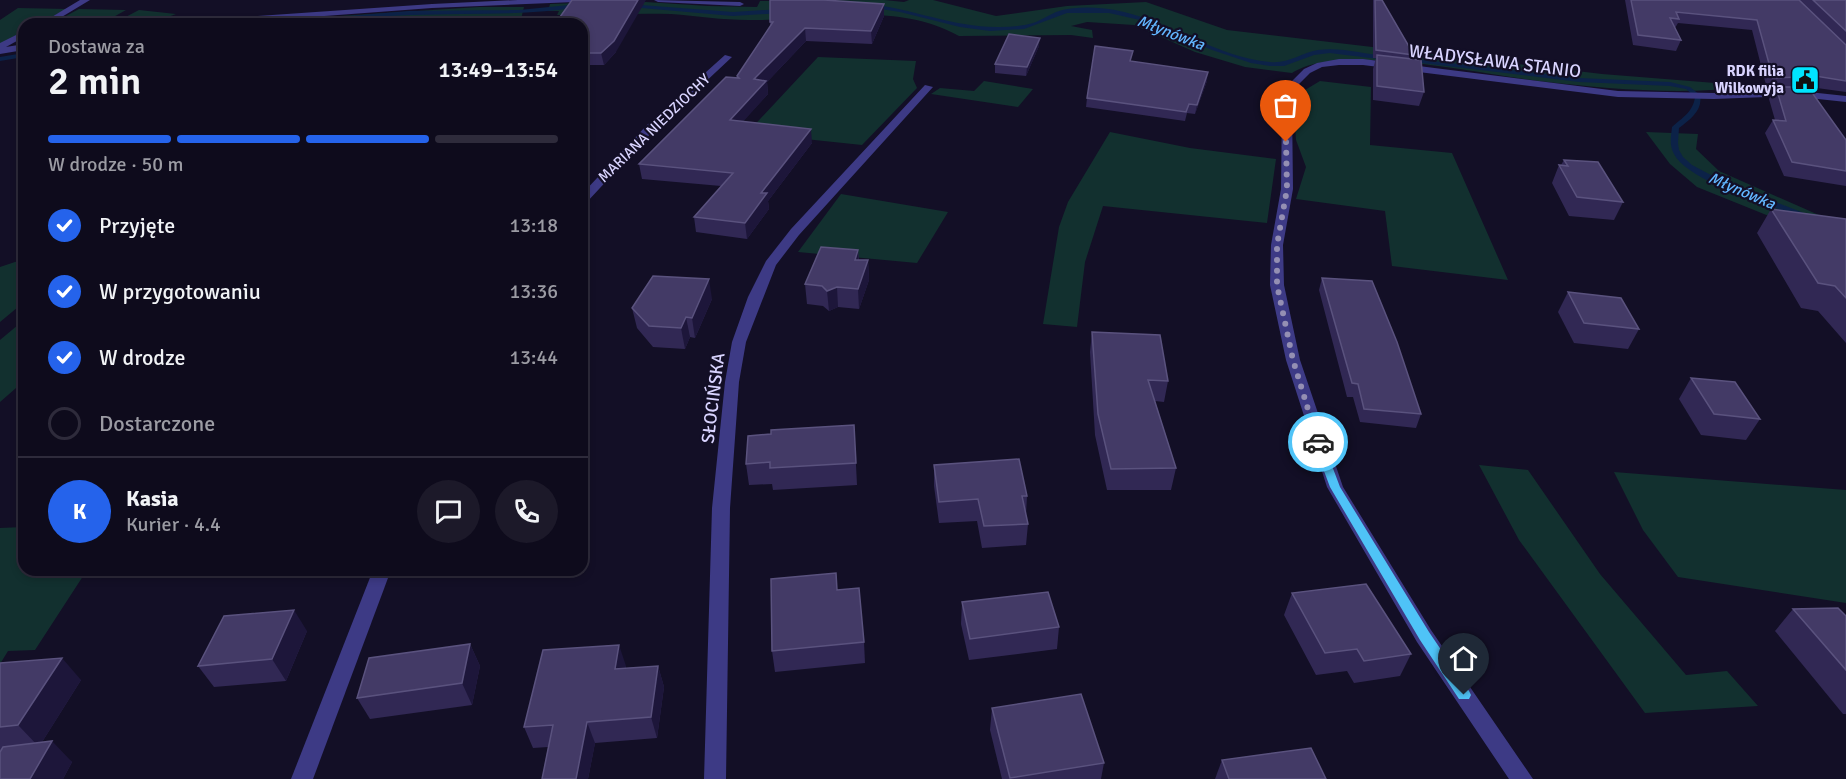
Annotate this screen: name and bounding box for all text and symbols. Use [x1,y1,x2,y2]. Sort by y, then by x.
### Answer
water label: Młynówka [1134,11,1208,55]
text: Dostawa za [48,34,145,59]
street label: WŁADYSŁAWA STANIO [1408,40,1582,82]
text: 13:49–13:54 [439,56,558,83]
text: 2 min [48,57,141,105]
place label: RDK filia Wilkowyja [1715,62,1784,97]
public building icon: RDK filia Wilkowyja [1789,64,1821,96]
street label: MARIANA NIEDZIOCHY [594,70,714,186]
pin [1260,80,1311,142]
icon: bag [1269,89,1302,122]
text: W drodze · 50 m [48,152,183,177]
water label: Młynówka [1705,168,1779,214]
icon: check [48,209,81,242]
text: Przyjęte [99,212,175,239]
text: 13:18 [509,213,558,238]
icon: check [48,275,81,308]
text: W przygotowaniu [99,278,261,305]
text: 13:36 [509,279,558,304]
icon: check [48,341,81,374]
text: W drodze [99,344,186,371]
text: 13:44 [509,345,558,370]
street label: SŁOCIŃSKA [697,352,729,444]
text: Dostarczone [99,410,215,437]
courier [1288,412,1348,472]
icon: car [1302,426,1335,459]
button: chat [417,480,480,543]
button: phone [495,480,558,543]
text: Kasia [126,485,179,512]
text: K [73,498,86,525]
text: Kurier · 4.4 [126,512,221,537]
pin [1438,633,1489,695]
icon: home [1447,642,1480,675]

